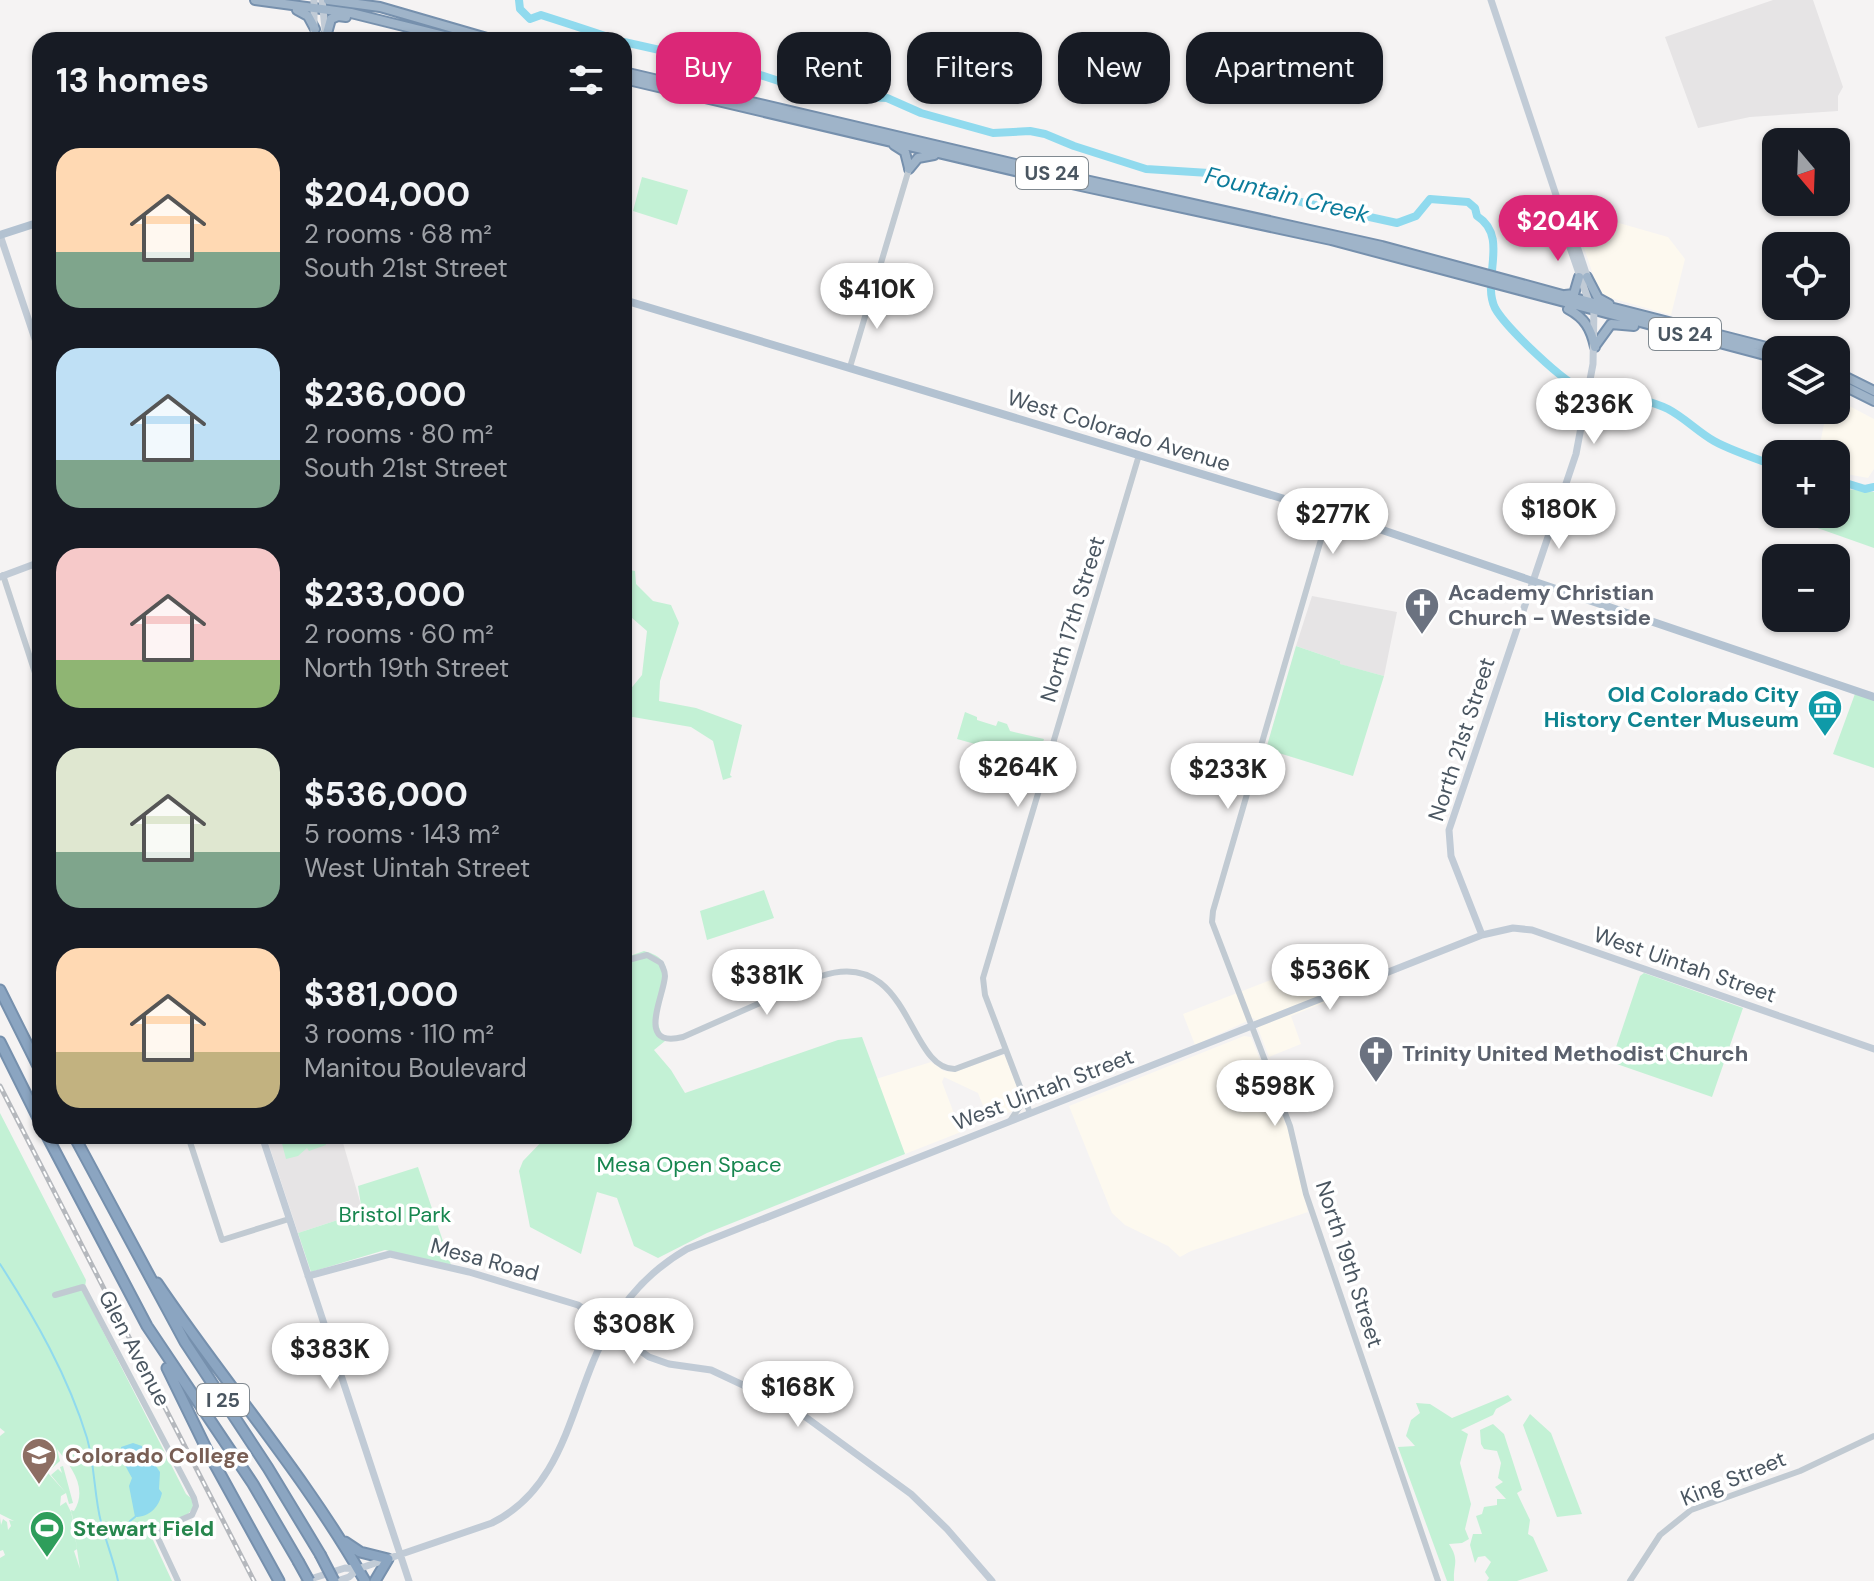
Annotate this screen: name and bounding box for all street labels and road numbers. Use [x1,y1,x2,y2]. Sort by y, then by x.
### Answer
road number: US 24 [1016,157,1088,189]
road number: US 24 [1649,318,1721,350]
street label: West Colorado Avenue [1004,383,1234,478]
street label: North 17th Street [1034,533,1111,705]
street label: North 21st Street [1421,654,1502,825]
street label: West Uintah Street [1590,920,1780,1009]
street label: West Uintah Street [949,1042,1138,1137]
street label: North 19th Street [1309,1177,1390,1351]
street label: Mesa Road [427,1231,542,1288]
street label: Glen Avenue [92,1285,177,1411]
road number: I 25 [197,1384,249,1416]
street label: King Street [1676,1444,1790,1513]

